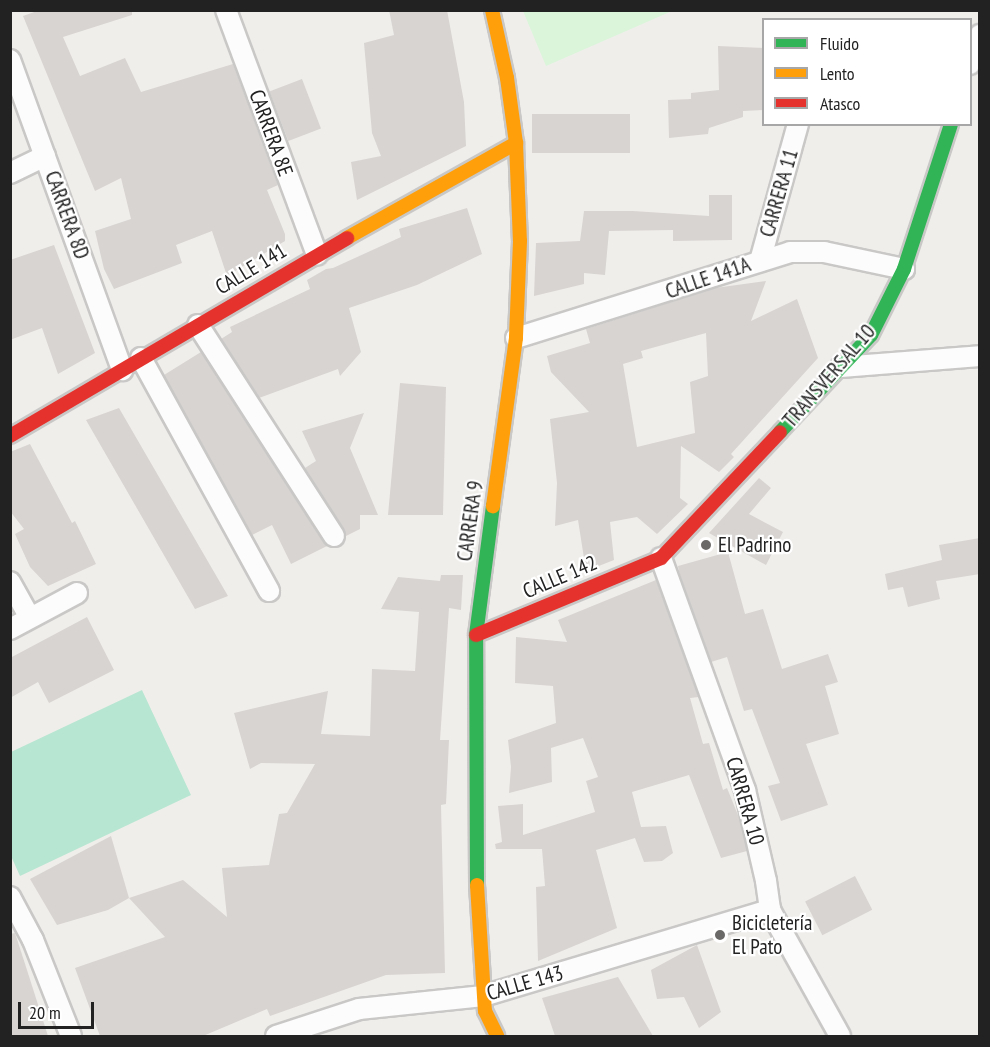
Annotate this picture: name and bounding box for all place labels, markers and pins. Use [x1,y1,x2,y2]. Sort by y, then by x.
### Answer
place label: El Padrino [718,532,791,558]
marker: El Padrino [699,538,713,552]
place label: Bicicletería El Pato [732,910,813,960]
marker: Bicicletería El Pato [713,928,727,942]

